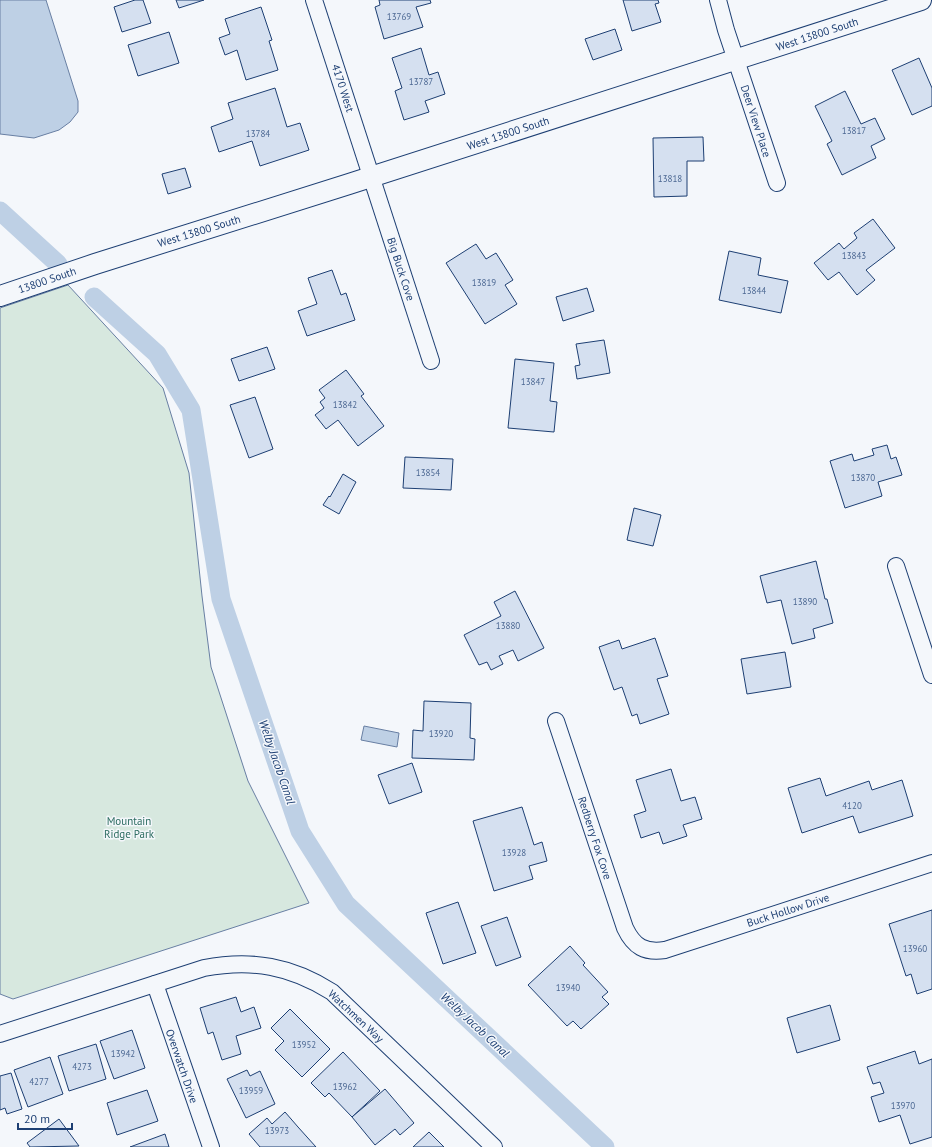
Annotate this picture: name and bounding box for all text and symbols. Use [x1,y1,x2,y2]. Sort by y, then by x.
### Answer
house number: 13769 [387,11,411,22]
street label: West 13800 South [774,14,860,54]
street label: 4170 West [329,62,357,114]
house number: 13787 [409,76,433,87]
street label: Deer View Place [738,83,774,159]
street label: West 13800 South [465,113,551,153]
house number: 13817 [842,125,866,136]
house number: 13784 [246,128,270,139]
house number: 13818 [658,173,682,184]
street label: West 13800 South [156,212,242,250]
street label: Big Buck Cove [384,236,418,303]
house number: 13843 [842,250,866,261]
street label: 13800 South [16,264,78,296]
house number: 13819 [472,277,496,288]
house number: 13844 [742,285,766,296]
house number: 13847 [521,376,545,387]
house number: 13842 [333,399,357,410]
house number: 13854 [416,467,440,478]
house number: 13870 [851,472,875,483]
house number: 13890 [793,596,817,607]
house number: 13880 [496,620,520,631]
water label: Welby Jacob Canal [256,717,299,807]
house number: 13920 [429,728,453,739]
street label: Redberry Fox Cove [575,795,615,882]
house number: 4120 [842,800,862,811]
park label: Mountain Ridge Park [104,814,155,841]
house number: 13928 [502,847,526,858]
street label: Buck Hollow Drive [745,890,831,930]
house number: 13960 [903,943,927,954]
house number: 13940 [556,982,580,993]
street label: Watchmen Way [325,987,387,1046]
water label: Welby Jacob Canal [438,989,513,1061]
street label: Overwatch Drive [163,1027,201,1105]
house number: 13952 [292,1039,316,1050]
house number: 13942 [111,1048,135,1059]
house number: 4273 [72,1061,92,1072]
house number: 4277 [29,1076,49,1087]
house number: 13962 [333,1081,357,1092]
house number: 13959 [239,1085,263,1096]
house number: 13970 [891,1100,915,1111]
scale bar [18,1105,72,1131]
text: 20 m [24,1111,50,1126]
house number: 13973 [265,1125,289,1136]

